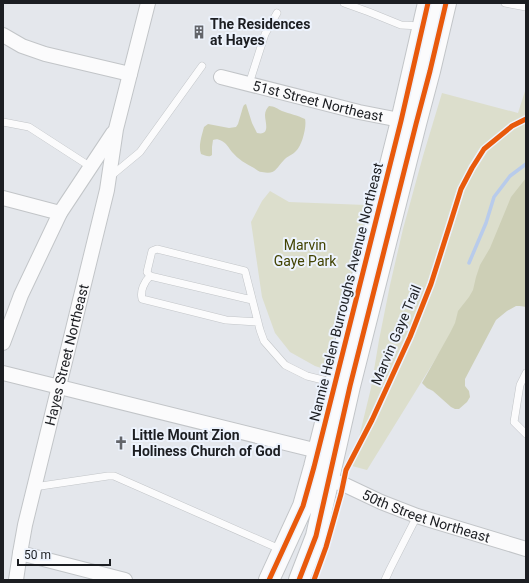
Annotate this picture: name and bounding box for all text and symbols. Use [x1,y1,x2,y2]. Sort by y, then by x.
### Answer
place label: The Residences at Hayes [210,16,310,48]
building icon: The Residences at Hayes [191,24,207,40]
street label: 51st Street Northeast [251,77,385,125]
street label: Nannie Helen Burroughs Avenue Northeast [306,161,386,423]
park label: Marvin Gaye Park [274,237,337,269]
street label: Hayes Street Northeast [42,282,92,427]
street label: Marvin Gaye Trail [368,283,424,387]
place label: Little Mount Zion Holiness Church of God [132,427,281,459]
church icon: Little Mount Zion Holiness Church of God [113,435,129,451]
street label: 50th Street Northeast [360,486,492,546]
scale bar [18,541,110,567]
text: 50 m [24,548,51,562]

